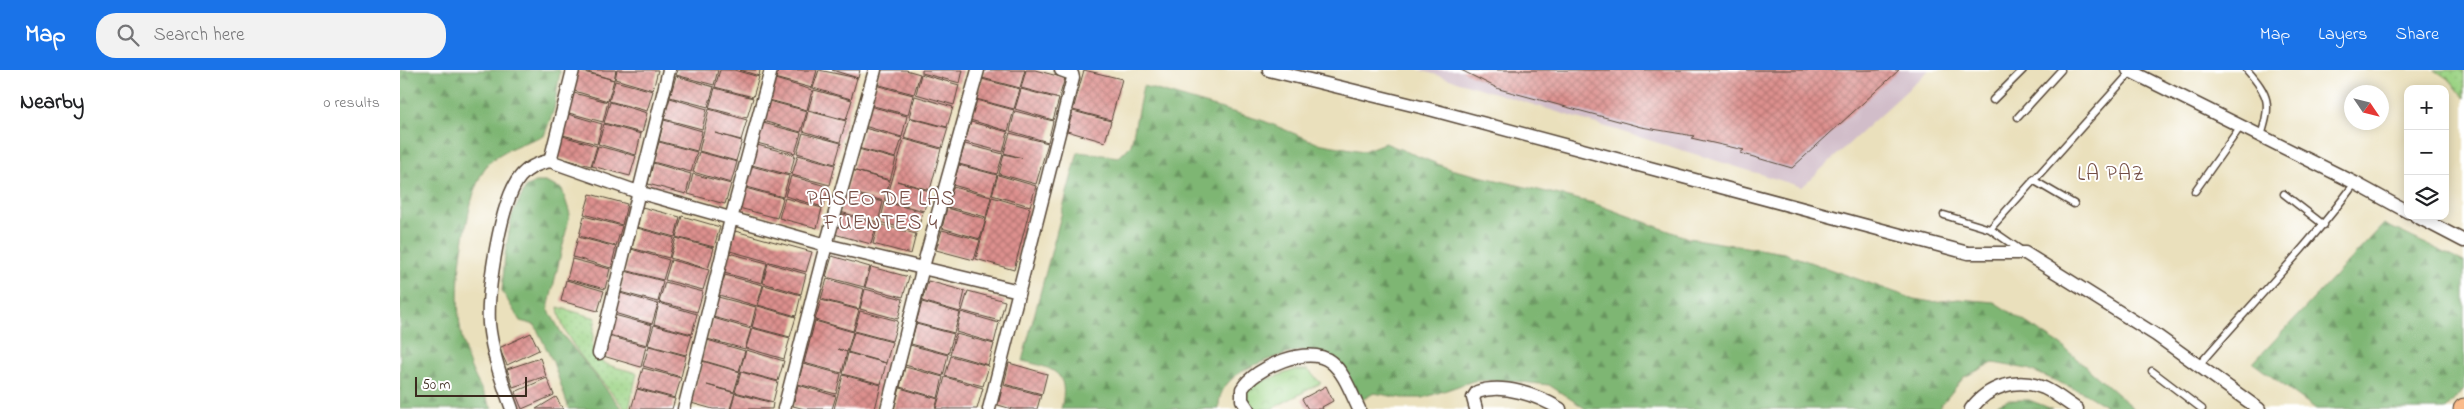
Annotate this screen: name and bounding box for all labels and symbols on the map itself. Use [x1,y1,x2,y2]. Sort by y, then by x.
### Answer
north arrow [2344,85,2389,130]
district label: LA PAZ [2077,160,2145,190]
district label: PASEO DE LAS FUENTES 4 [807,185,955,239]
scale bar [415,374,528,397]

